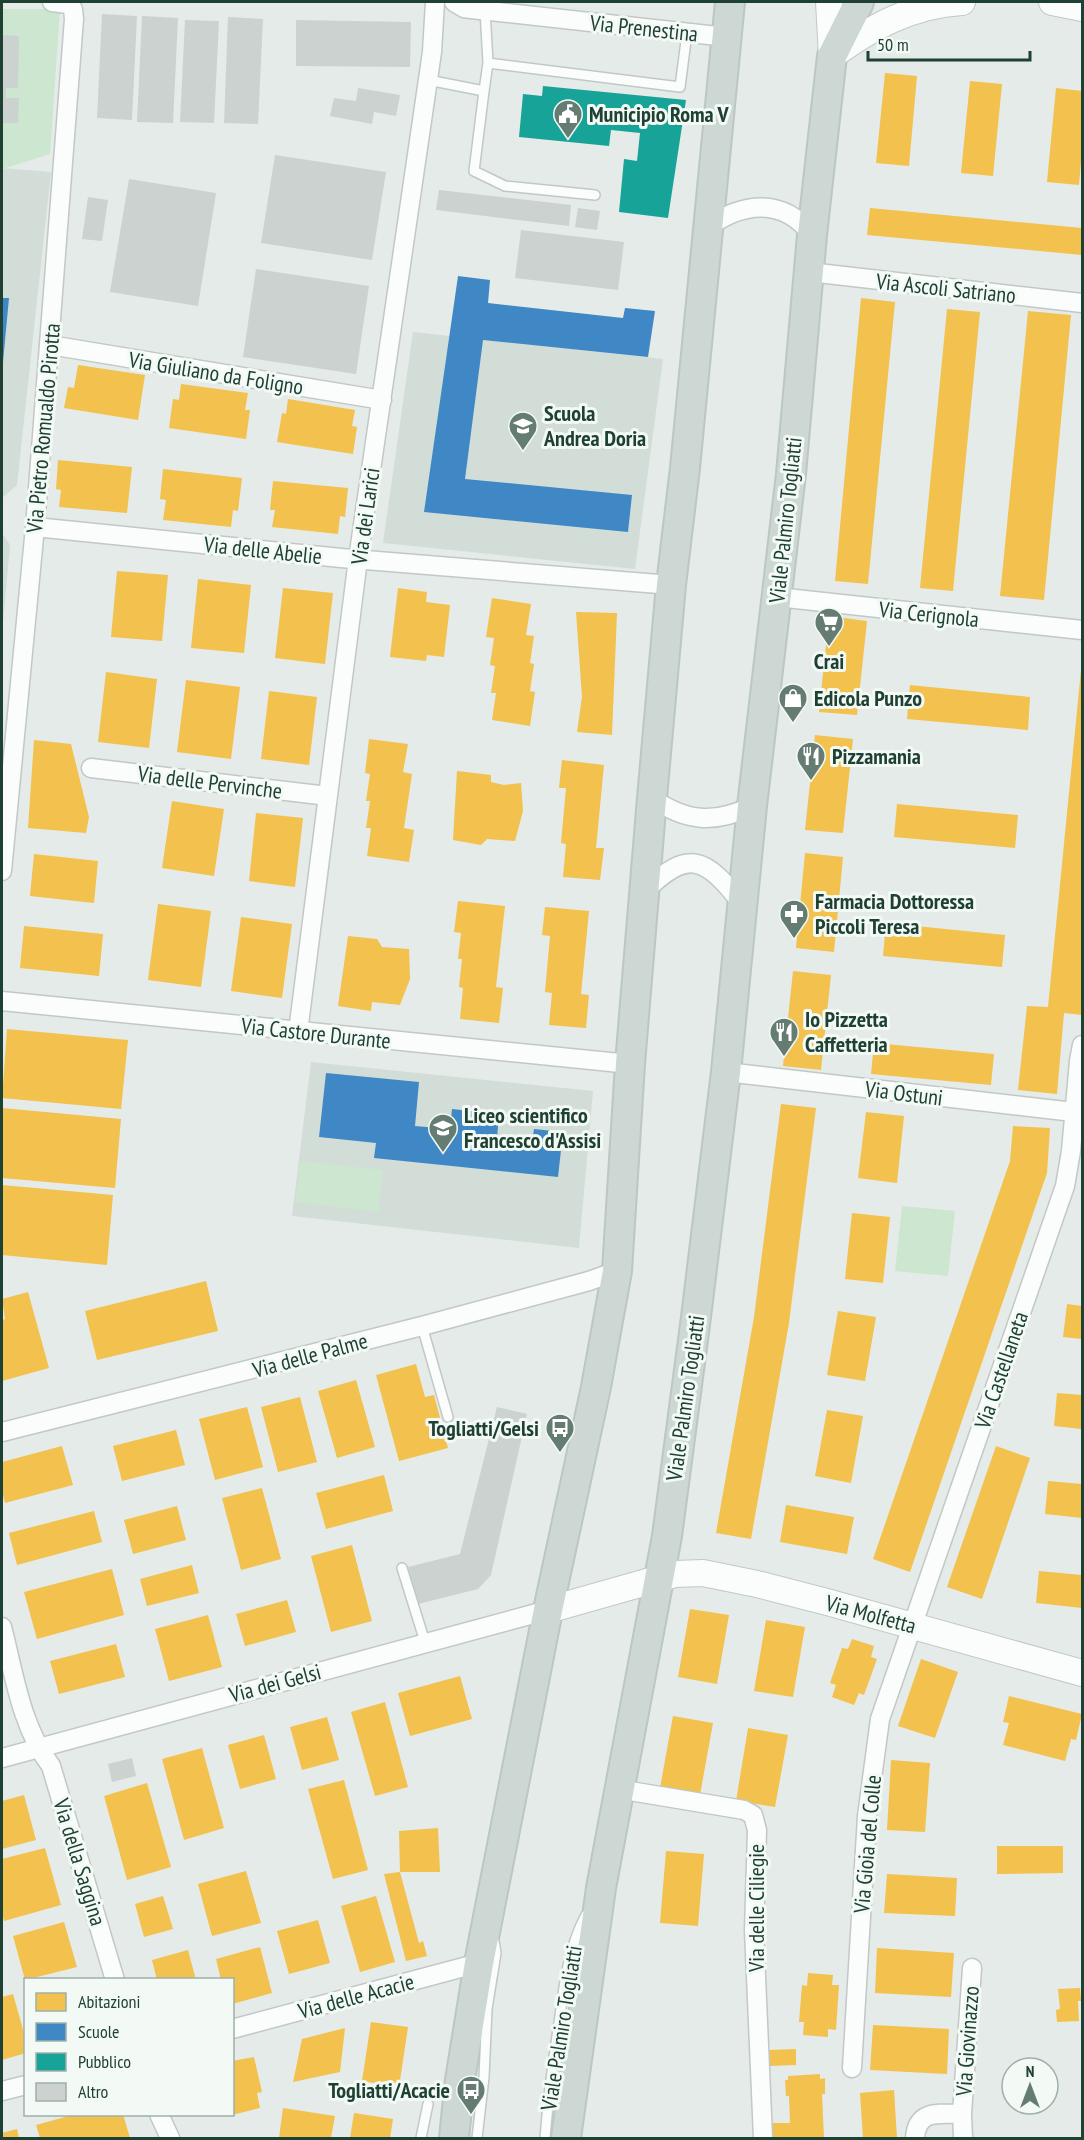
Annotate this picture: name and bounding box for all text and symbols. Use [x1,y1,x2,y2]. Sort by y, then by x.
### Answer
street label: Via Prenestina [588,8,699,48]
scale bar [868,24,1030,62]
text: 50 m [877,33,909,56]
public building icon: Municipio Roma V [552,98,584,140]
place label: Municipio Roma V [589,100,730,128]
street label: Via Ascoli Satriano [874,267,1017,309]
street label: Via Pietro Romualdo Pirotta [20,322,66,535]
street label: Via Giuliano da Foligno [126,345,305,401]
place label: Scuola Andrea Doria [543,399,646,452]
school or university icon: Scuola Andrea Doria [507,410,539,452]
street label: Viale Palmiro Togliatti [762,436,808,605]
street label: Via dei Larici [344,466,386,567]
street label: Via delle Abelie [202,530,323,570]
street label: Via Cerignola [877,595,980,633]
supermarket icon: Crai [813,606,845,648]
place label: Crai [814,647,844,675]
shop icon: Edicola Punzo [777,682,809,724]
place label: Edicola Punzo [814,684,922,712]
restaurant icon: Pizzamania [795,740,827,782]
place label: Pizzamania [832,742,921,770]
street label: Via delle Pervinche [135,759,284,805]
place label: Farmacia Dottoressa Piccoli Teresa [815,887,974,940]
pharmacy icon: Farmacia Dottoressa Piccoli Teresa [778,898,810,940]
place label: Io Pizzetta Caffetteria [805,1005,888,1058]
street label: Via Castore Durante [239,1011,392,1055]
restaurant icon: Io Pizzetta Caffetteria [768,1016,800,1058]
street label: Via Ostuni [863,1074,944,1112]
place label: Liceo scientifico Francesco d'Assisi [464,1101,601,1154]
school or university icon: Liceo scientifico Francesco d'Assisi [427,1112,459,1154]
street label: Via Castellaneta [968,1308,1034,1433]
street label: Viale Palmiro Togliatti [659,1313,710,1484]
street label: Via delle Palme [249,1326,370,1384]
bus stop icon: Togliatti/Gelsi [544,1412,576,1454]
place label: Togliatti/Gelsi [428,1414,539,1442]
street label: Via Molfetta [822,1588,919,1639]
street label: Via dei Gelsi [225,1657,324,1709]
street label: Via Gioia del Colle [847,1774,887,1915]
street label: Via della Saggina [47,1794,113,1929]
street label: Via delle Ciliegie [742,1844,770,1973]
street label: Viale Palmiro Togliatti [534,1943,588,2114]
street label: Via delle Acacie [294,1967,417,2025]
legend [24,1978,234,2116]
street label: Via Giovinazzo [949,1985,985,2098]
text: Abitazioni [78,1990,140,2013]
text: Scuole [78,2020,119,2043]
text: Pubblico [78,2050,131,2073]
north arrow [1000,2056,1060,2116]
text: N [1026,2061,1034,2081]
bus stop icon: Togliatti/Acacie [455,2074,487,2116]
place label: Togliatti/Acacie [328,2076,450,2104]
text: Altro [78,2080,109,2103]

